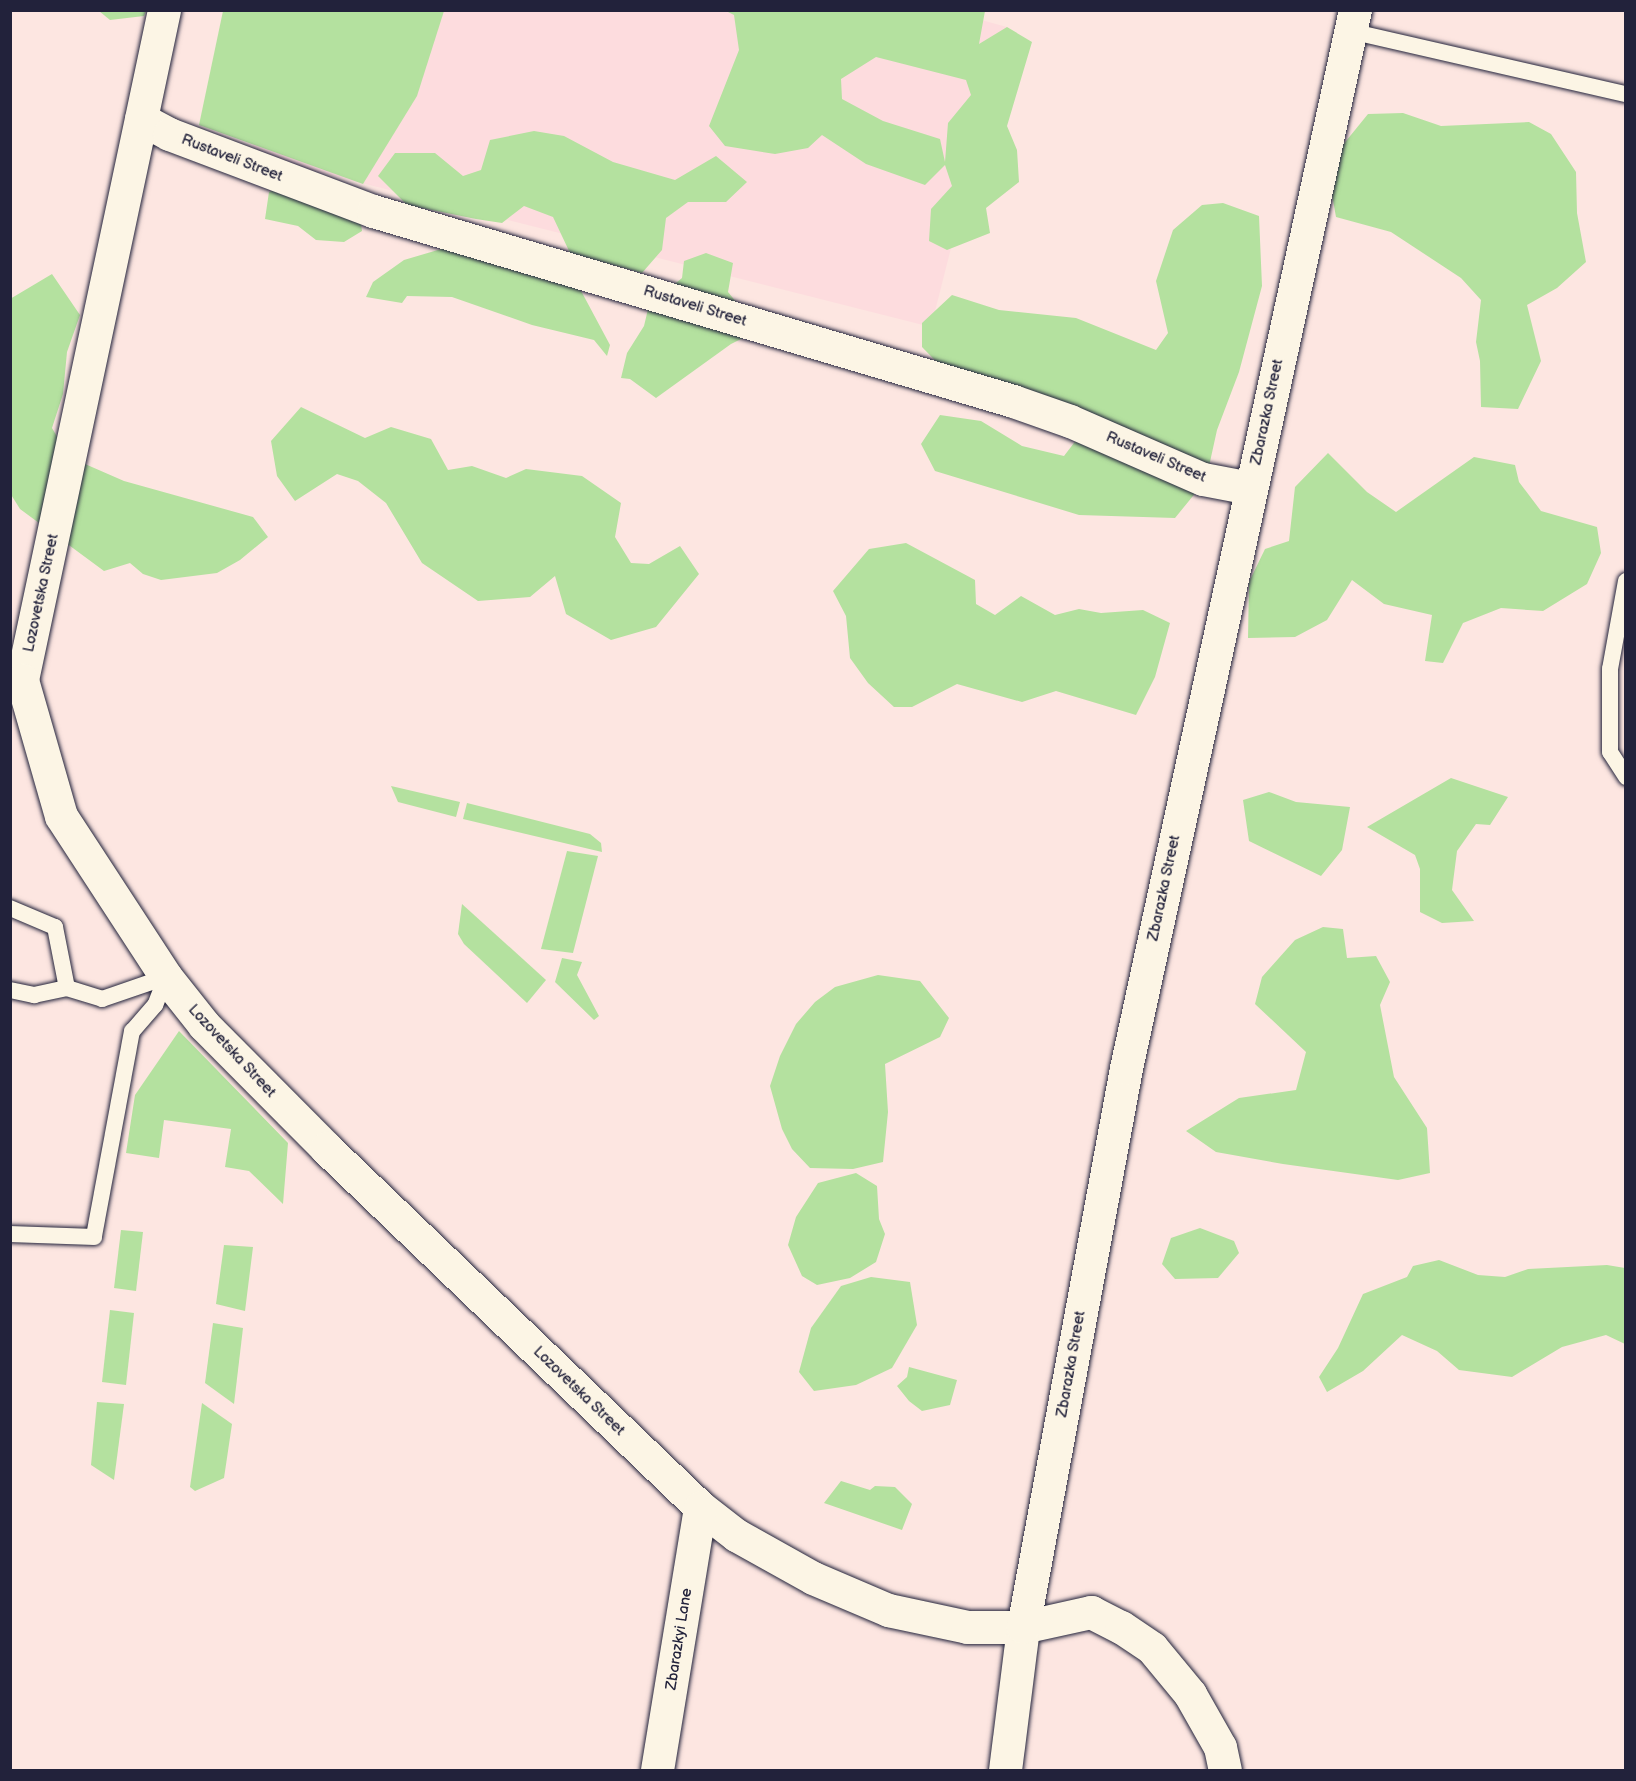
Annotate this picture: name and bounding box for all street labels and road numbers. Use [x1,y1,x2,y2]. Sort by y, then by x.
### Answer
street label: Rustaveli Street [179,130,285,186]
street label: Rustaveli Street [641,282,749,330]
street label: Zbarazka Street [1247,357,1287,467]
street label: Rustaveli Street [1103,428,1209,486]
street label: Lozovetska Street [20,532,62,654]
street label: Zbarazka Street [1144,833,1184,943]
street label: Lozovetska Street [184,1001,280,1101]
street label: Zbarazka Street [1053,1309,1089,1419]
street label: Lozovetska Street [529,1343,629,1439]
street label: Zbarazkyi Lane [662,1587,696,1691]

